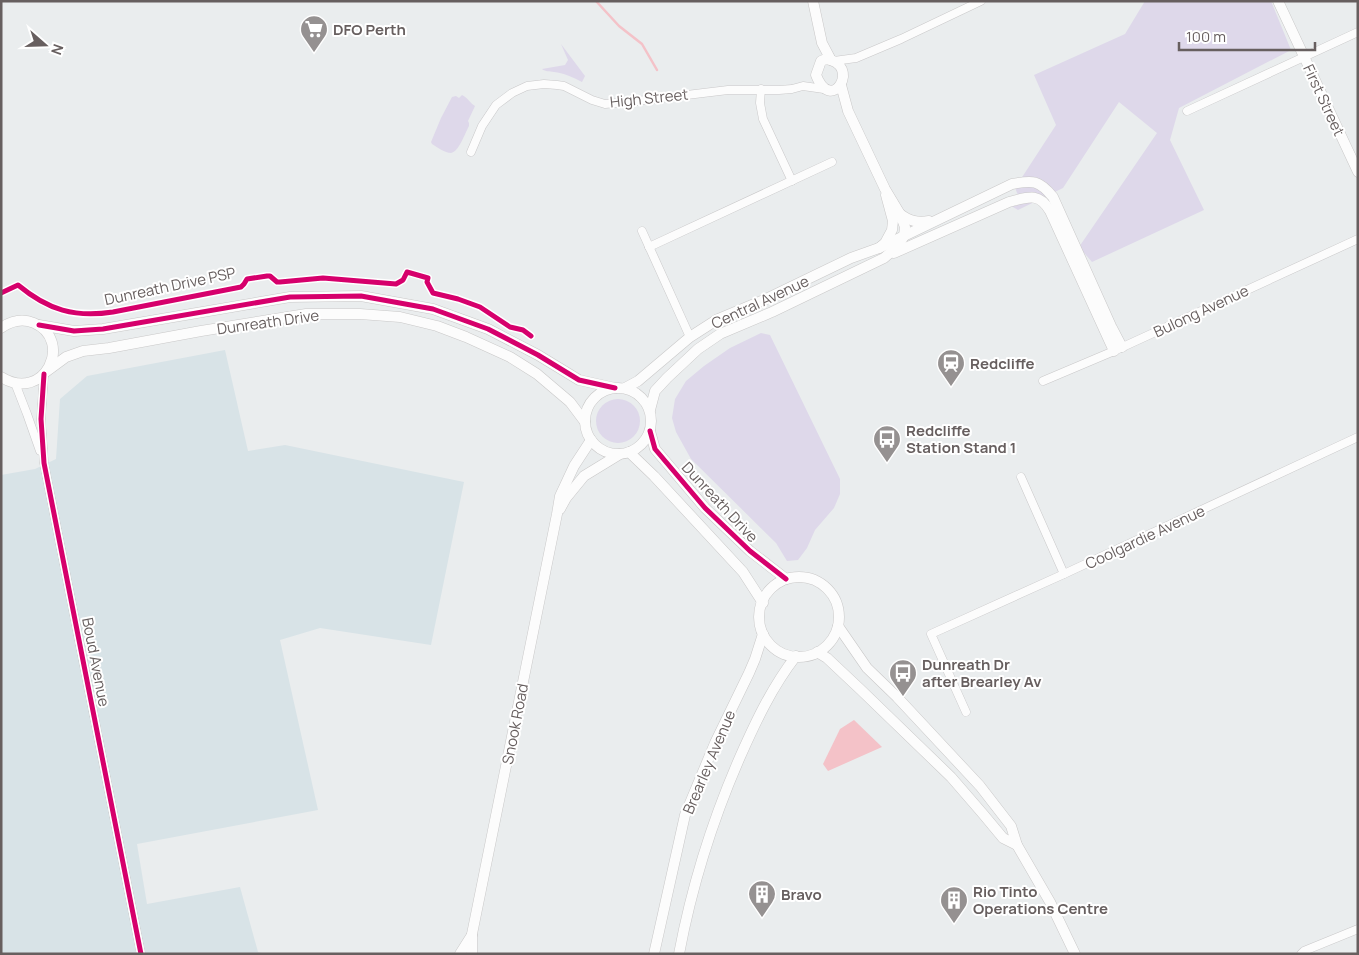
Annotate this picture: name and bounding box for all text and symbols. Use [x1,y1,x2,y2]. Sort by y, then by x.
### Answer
supermarket icon: DFO Perth [299,14,329,53]
place label: DFO Perth [333,19,406,40]
north arrow [20,20,70,70]
scale bar [1179,20,1315,52]
text: 100 m [1186,26,1226,47]
text: N [47,42,68,58]
street label: First Street [1298,61,1350,139]
street label: High Street [609,83,689,113]
street label: Dunreath Drive PSP [103,262,237,310]
street label: Central Avenue [708,270,812,334]
street label: Bulong Avenue [1150,280,1252,342]
street label: Dunreath Drive [215,304,321,340]
station icon: Redcliffe [936,348,966,387]
place label: Redcliffe [970,353,1034,374]
place label: Redcliffe Station Stand 1 [906,420,1016,458]
bus stop icon: Redcliffe Station Stand 1 [872,424,902,463]
street label: Dunreath Drive [677,457,763,547]
street label: Coolgardie Avenue [1082,500,1209,574]
street label: Boud Avenue [77,616,115,709]
place label: Dunreath Dr after Brearley Av [922,654,1041,692]
bus stop icon: Dunreath Dr after Brearley Av [888,658,918,697]
street label: Snook Road [497,682,533,766]
street label: Brearley Avenue [678,707,740,817]
building icon: Bravo [747,879,777,918]
place label: Rio Tinto Operations Centre [973,881,1108,919]
place label: Bravo [781,884,822,905]
building icon: Rio Tinto Operations Centre [939,885,969,924]

